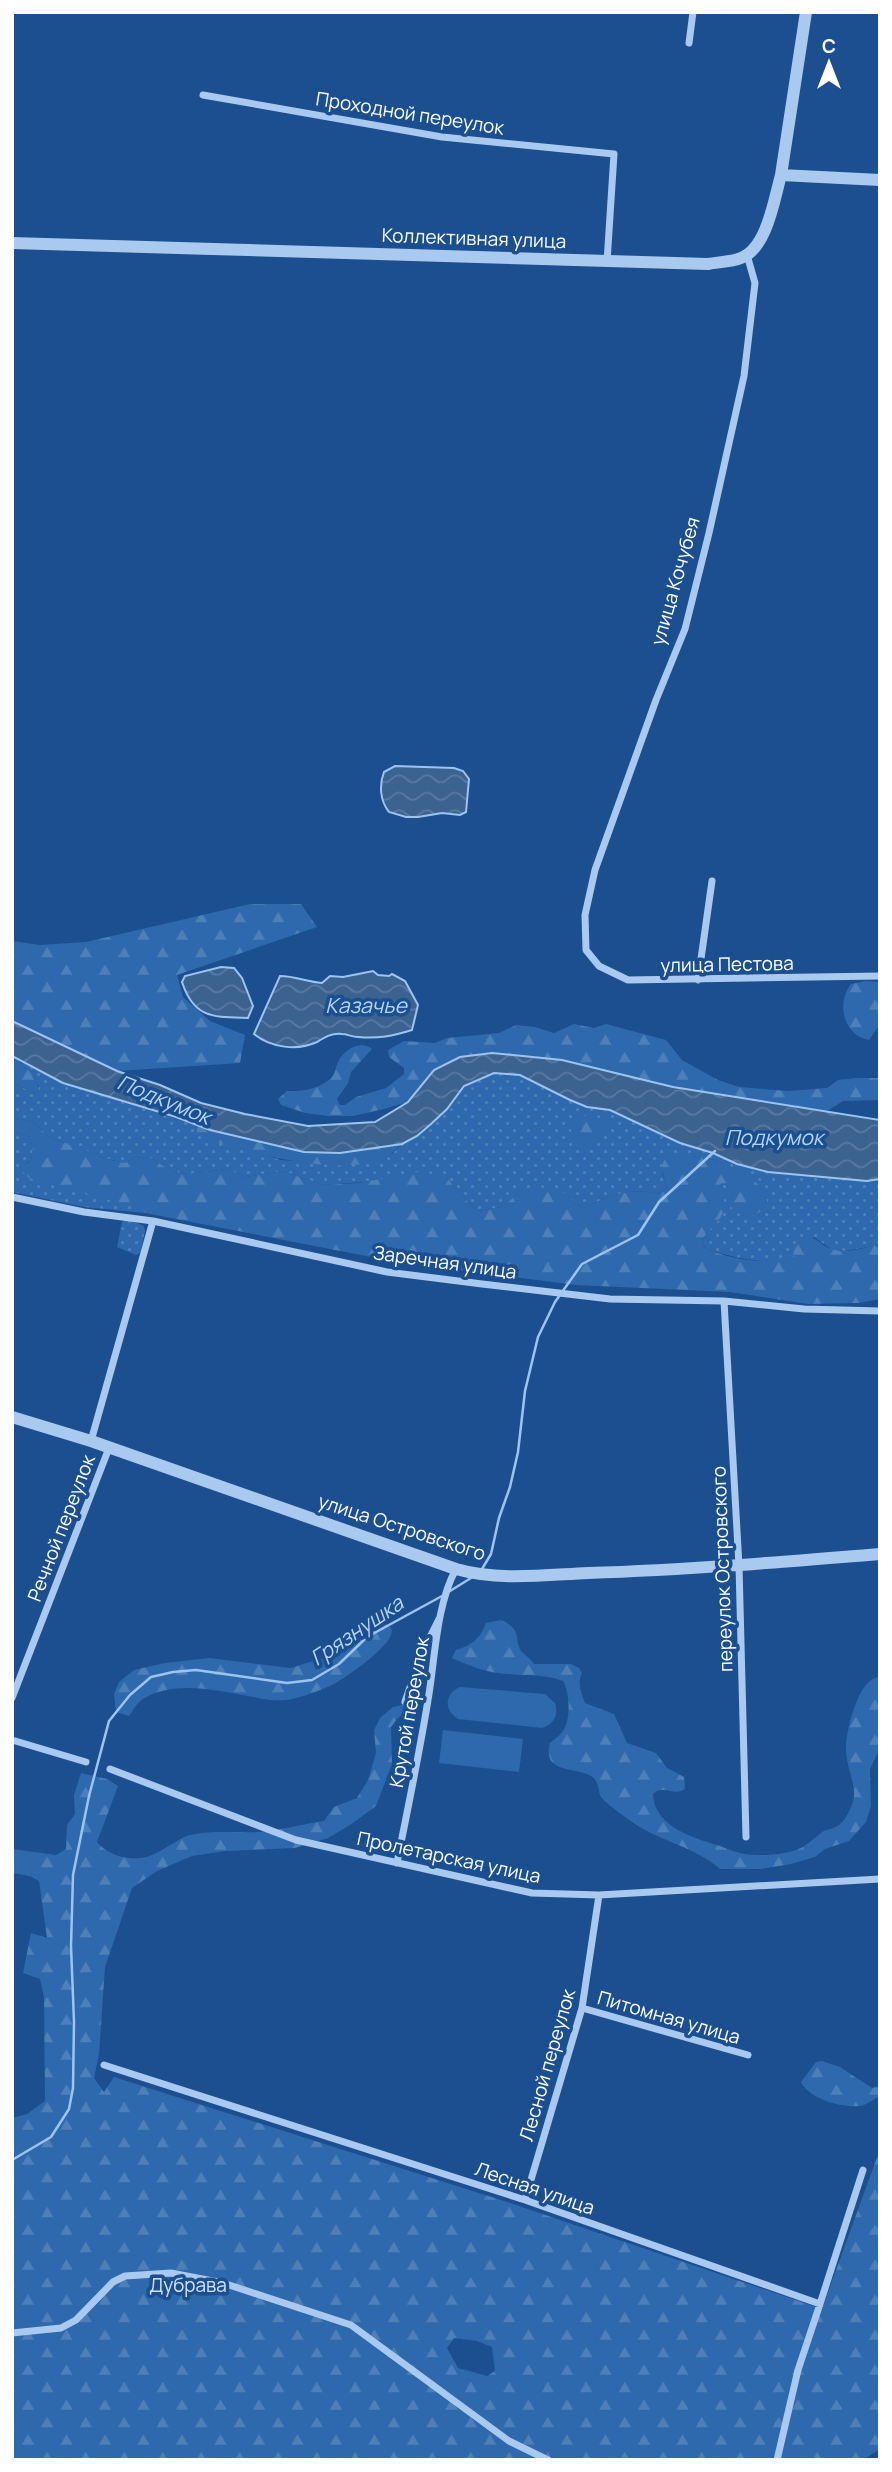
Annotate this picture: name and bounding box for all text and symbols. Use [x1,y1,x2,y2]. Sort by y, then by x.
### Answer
north arrow [794,28,864,98]
text: С [822,33,836,59]
street label: Проходной переулок [314,85,506,141]
street label: Коллективная улица [381,222,567,254]
street label: улица Кочубея [644,514,706,648]
street label: улица Пестова [660,950,794,978]
water label: Казачье [325,991,408,1019]
water label: Подкумок [114,1068,218,1131]
water label: Подкумок [725,1123,826,1151]
street label: Заречная улица [372,1239,518,1285]
street label: Речной переулок [21,1450,101,1605]
street label: переулок Островского [705,1465,739,1673]
street label: улица Островского [315,1488,489,1566]
water label: Грязнушка [305,1588,409,1671]
street label: Крутой переулок [383,1634,435,1789]
street label: Пролетарская улица [355,1825,543,1889]
street label: Питомная улица [595,1984,743,2050]
street label: Лесной переулок [513,1985,581,2144]
street label: Лесная улица [472,2155,598,2221]
park label: Дубрава [149,2272,227,2298]

